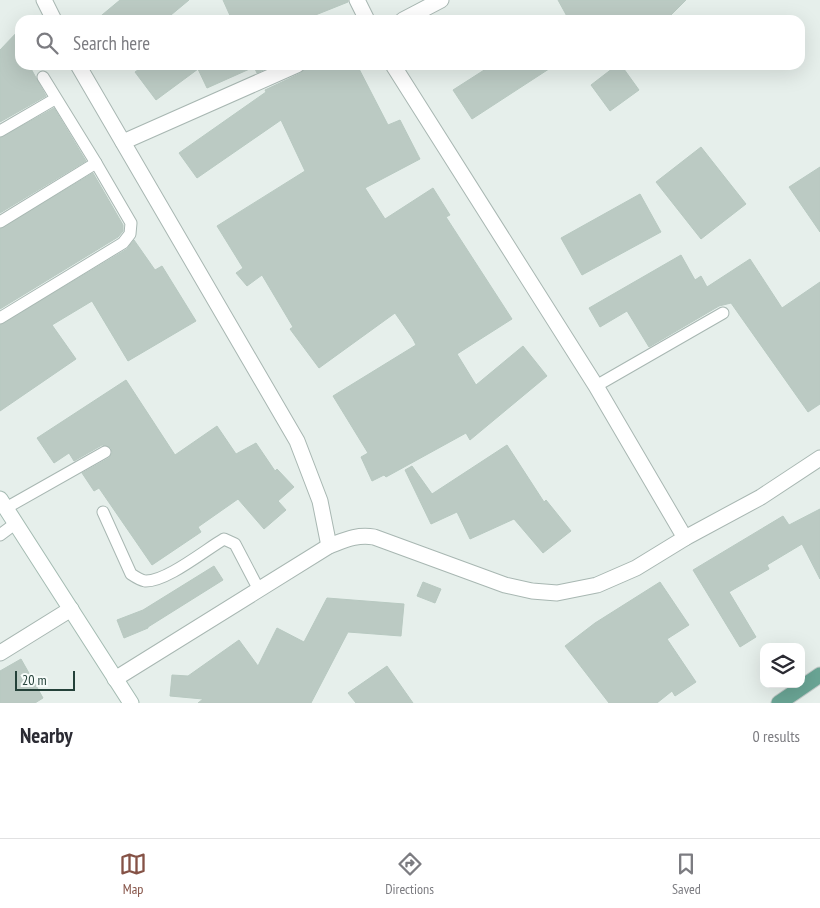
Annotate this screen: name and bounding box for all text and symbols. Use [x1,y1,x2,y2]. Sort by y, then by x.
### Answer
search box [15,15,805,70]
icon: search [33,29,61,57]
text: Search here [73,31,150,55]
map controls [760,643,805,688]
button: layers [760,643,805,688]
scale bar [15,668,75,691]
text: 20 m [22,671,47,689]
text: Nearby [20,722,73,749]
text: 0 results [753,726,800,746]
tab: Map [119,850,147,898]
tab: Directions [385,850,434,898]
tab: Saved [672,850,701,898]

